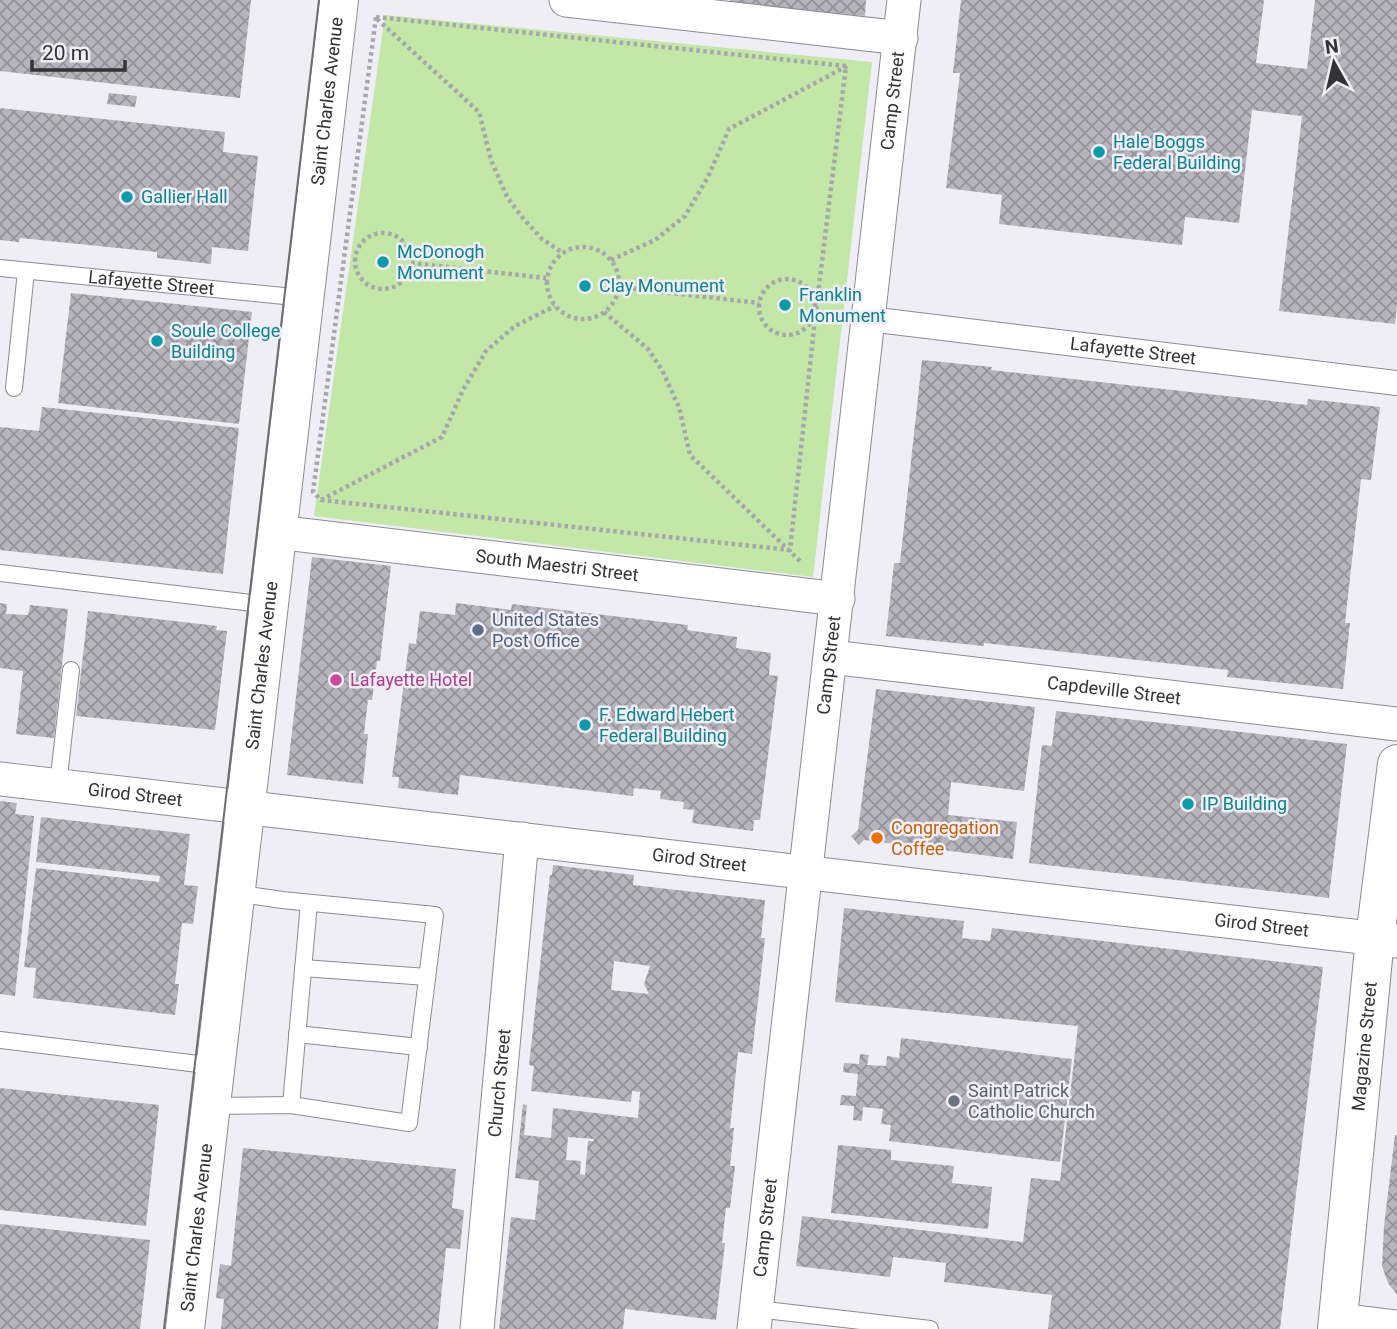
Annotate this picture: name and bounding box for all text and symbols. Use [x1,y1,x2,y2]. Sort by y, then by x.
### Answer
street label: Saint Charles Avenue [307,16,347,186]
scale bar [32,28,124,72]
north arrow [1299,28,1369,98]
text: N [1323,34,1340,59]
text: 20 m [42,41,89,65]
street label: Camp Street [876,50,908,151]
place label: Hale Boggs Federal Building [1113,131,1241,173]
marker: Hale Boggs Federal Building [1091,144,1107,160]
place label: Gallier Hall [141,186,228,207]
marker: Gallier Hall [119,189,135,205]
place label: McDonogh Monument [397,241,484,283]
marker: McDonogh Monument [375,254,391,270]
street label: Lafayette Street [87,266,215,299]
place label: Clay Monument [599,275,725,296]
marker: Clay Monument [577,278,593,294]
place label: Franklin Monument [799,284,886,326]
marker: Franklin Monument [777,297,793,313]
place label: Soule College Building [171,320,280,362]
street label: Lafayette Street [1069,332,1197,369]
marker: Soule College Building [149,333,165,349]
street label: South Maestri Street [474,545,640,585]
street label: Saint Charles Avenue [241,580,282,751]
place label: United States Post Office [492,609,599,651]
street label: Camp Street [812,614,844,716]
marker: United States Post Office [470,622,486,638]
place label: Lafayette Hotel [350,669,472,690]
marker: Lafayette Hotel [328,672,344,688]
street label: Capdeville Street [1046,672,1182,708]
place label: F. Edward Hebert Federal Building [599,704,735,746]
marker: F. Edward Hebert Federal Building [577,717,593,733]
street label: Girod Street [87,778,184,810]
place label: IP Building [1202,793,1287,814]
marker: IP Building [1180,796,1196,812]
place label: Congregation Coffee [891,817,999,859]
marker: Congregation Coffee [869,830,885,846]
street label: Girod Street [651,844,748,876]
street label: Girod Street [1213,909,1310,941]
street label: Magazine Street [1347,980,1381,1112]
street label: Church Street [484,1028,515,1138]
place label: Saint Patrick Catholic Church [968,1080,1095,1122]
marker: Saint Patrick Catholic Church [946,1093,962,1109]
street label: Saint Charles Avenue [176,1142,216,1313]
street label: Camp Street [749,1177,781,1278]

